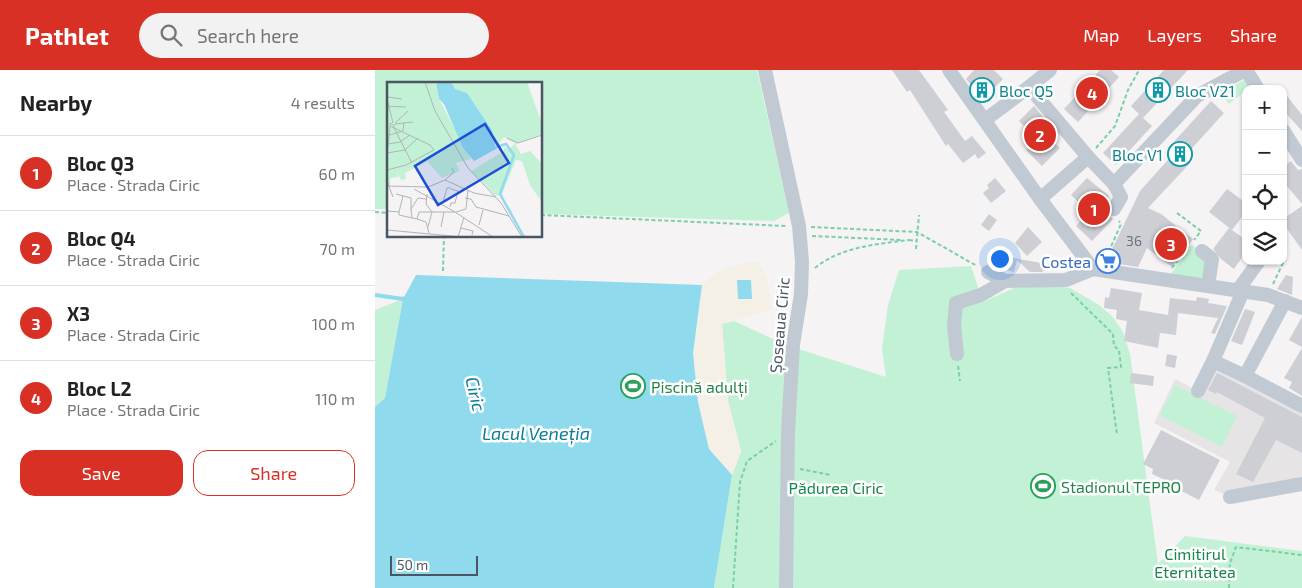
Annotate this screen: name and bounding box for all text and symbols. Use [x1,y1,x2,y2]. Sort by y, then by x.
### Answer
search box [139,13,489,58]
text: Pathlet [25,21,109,50]
icon: search [157,21,185,49]
text: Search here [197,24,299,47]
text: Map [1083,24,1119,46]
text: Layers [1147,24,1202,46]
text: Share [1230,24,1277,46]
pin: 4 [1076,74,1108,112]
building icon: Bloc Q5 [969,77,995,103]
building icon: Bloc V21 [1145,77,1171,103]
place label: Bloc Q5 [999,81,1053,101]
place label: Bloc V21 [1175,81,1235,100]
inset map [387,82,543,238]
map controls [1242,85,1287,265]
button: + [1242,85,1287,130]
text: Nearby [20,90,92,115]
text: 4 results [291,93,355,112]
pin: 2 [1024,116,1056,154]
button: − [1242,130,1287,175]
building icon: Bloc V1 [1167,141,1193,167]
place label: Bloc V1 [1112,145,1163,164]
text: Bloc Q3 [67,152,134,175]
text: 1 [33,164,39,183]
text: 60 m [319,164,355,183]
text: Place · Strada Ciric [67,175,200,194]
button: locate [1242,175,1287,220]
pin: 1 [1078,190,1110,228]
button: layers [1242,220,1287,265]
pin: 3 [1155,225,1187,263]
text: Bloc Q4 [67,227,136,250]
house number: 36 [1126,232,1142,249]
text: 2 [31,239,41,258]
text: 70 m [320,239,355,258]
your location [987,246,1013,272]
supermarket icon: Costea [1095,248,1121,274]
text: Place · Strada Ciric [67,250,200,269]
place label: Costea [1041,252,1091,271]
street label: Șoseaua Ciric [765,276,795,374]
text: X3 [67,302,90,325]
text: 3 [31,314,41,333]
text: 100 m [312,314,355,333]
text: Place · Strada Ciric [67,325,200,344]
sports icon: Piscină adulți [620,373,646,399]
water label: Ciric [461,375,491,414]
text: Bloc L2 [67,377,132,400]
place label: Piscină adulți [651,377,748,398]
text: 4 [31,389,41,408]
text: 110 m [315,389,355,408]
text: Place · Strada Ciric [67,400,200,419]
water label: Lacul Veneția [482,422,590,445]
button: Save [20,450,183,496]
button: Share [193,450,355,496]
sports icon: Stadionul TEPRO [1030,473,1056,499]
place label: Stadionul TEPRO [1061,477,1181,496]
park label: Pădurea Ciric [789,478,884,497]
park label: Cimitirul Eternitatea [1154,544,1236,581]
scale bar [390,553,477,576]
text: 50 m [397,556,428,573]

